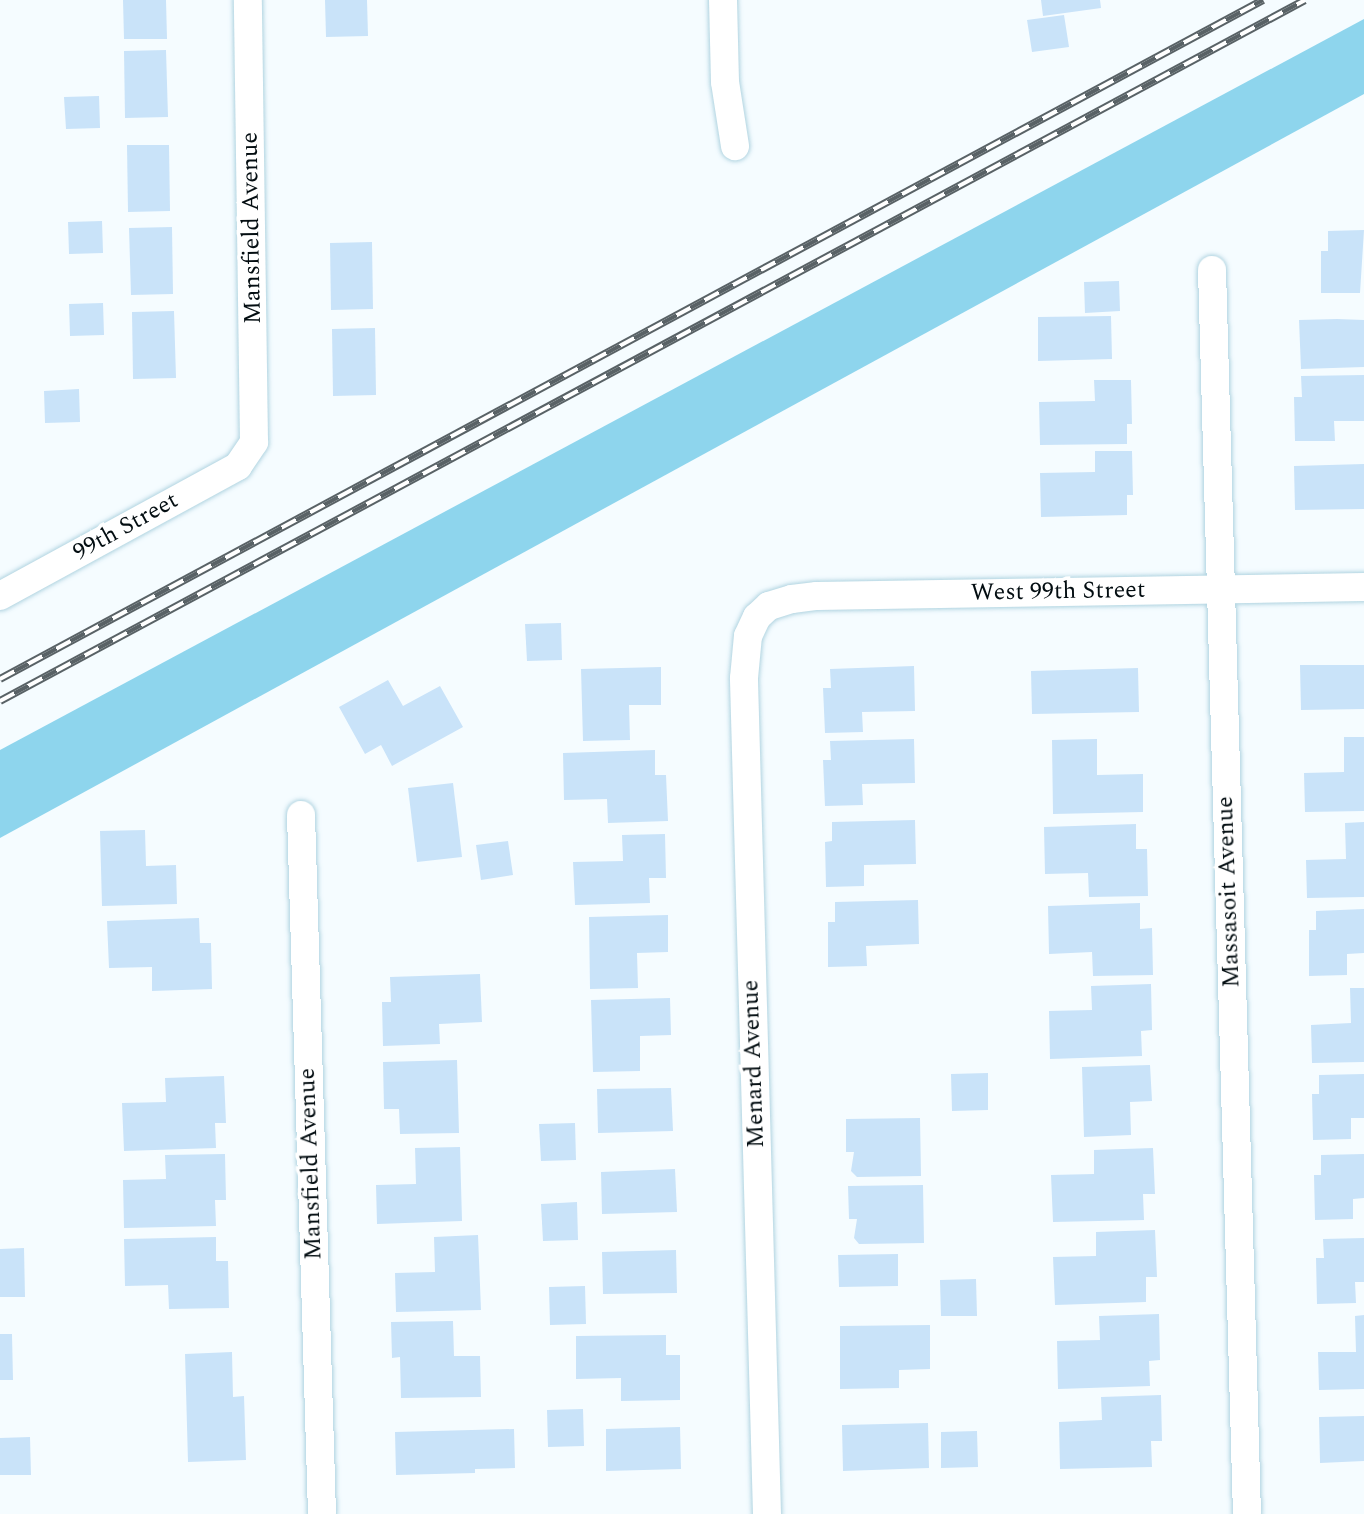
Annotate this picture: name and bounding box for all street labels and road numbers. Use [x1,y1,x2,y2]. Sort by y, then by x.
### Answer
street label: Mansfield Avenue [236,132,268,324]
street label: 99th Street [69,486,183,568]
street label: West 99th Street [970,576,1146,608]
street label: Massasoit Avenue [1211,796,1247,988]
street label: Menard Avenue [737,979,771,1149]
street label: Mansfield Avenue [293,1067,329,1261]

